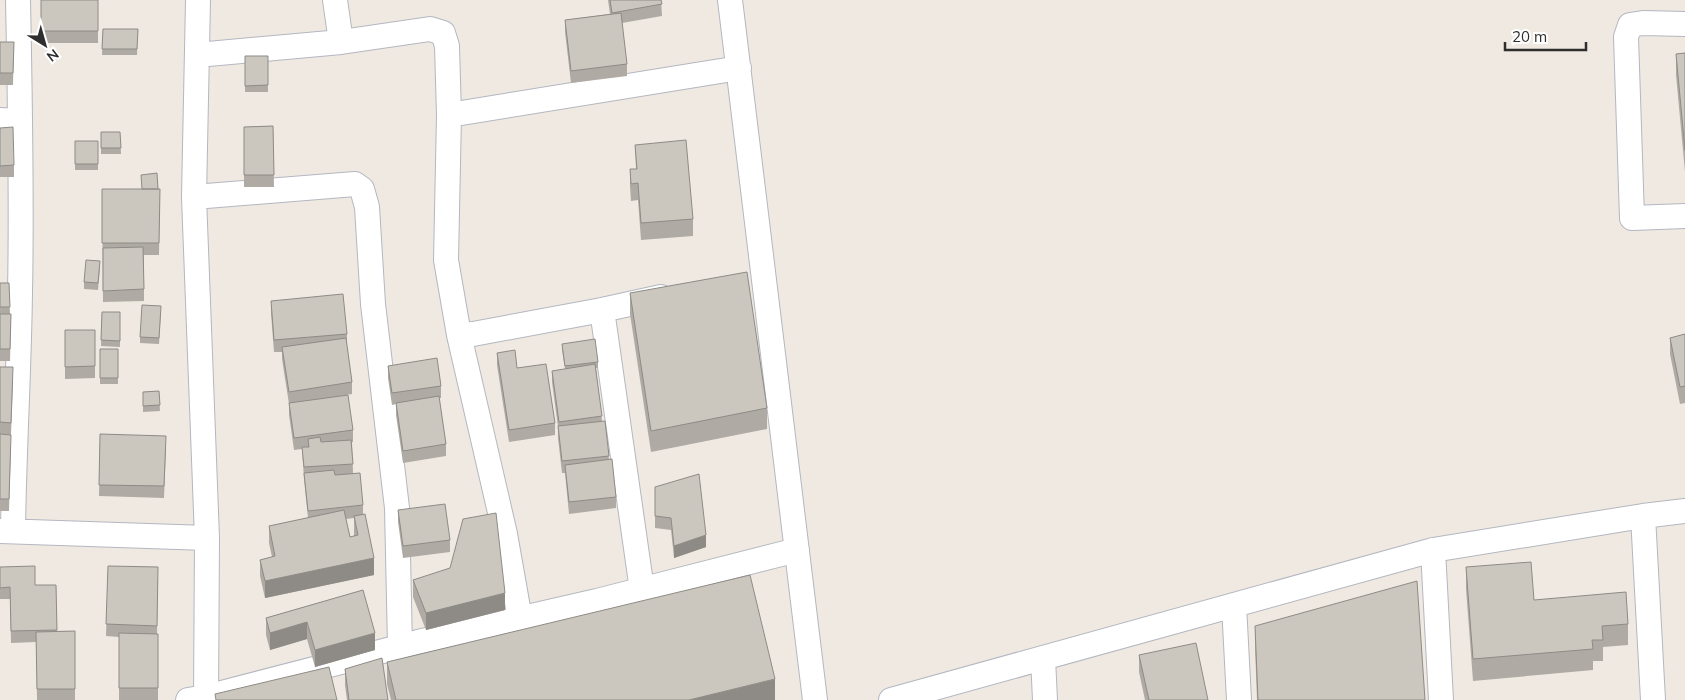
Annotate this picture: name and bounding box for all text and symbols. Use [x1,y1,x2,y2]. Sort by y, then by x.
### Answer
north arrow [20,20,70,70]
scale bar [1505,20,1586,52]
text: 20 m [1512,27,1547,46]
text: N [43,45,62,66]

